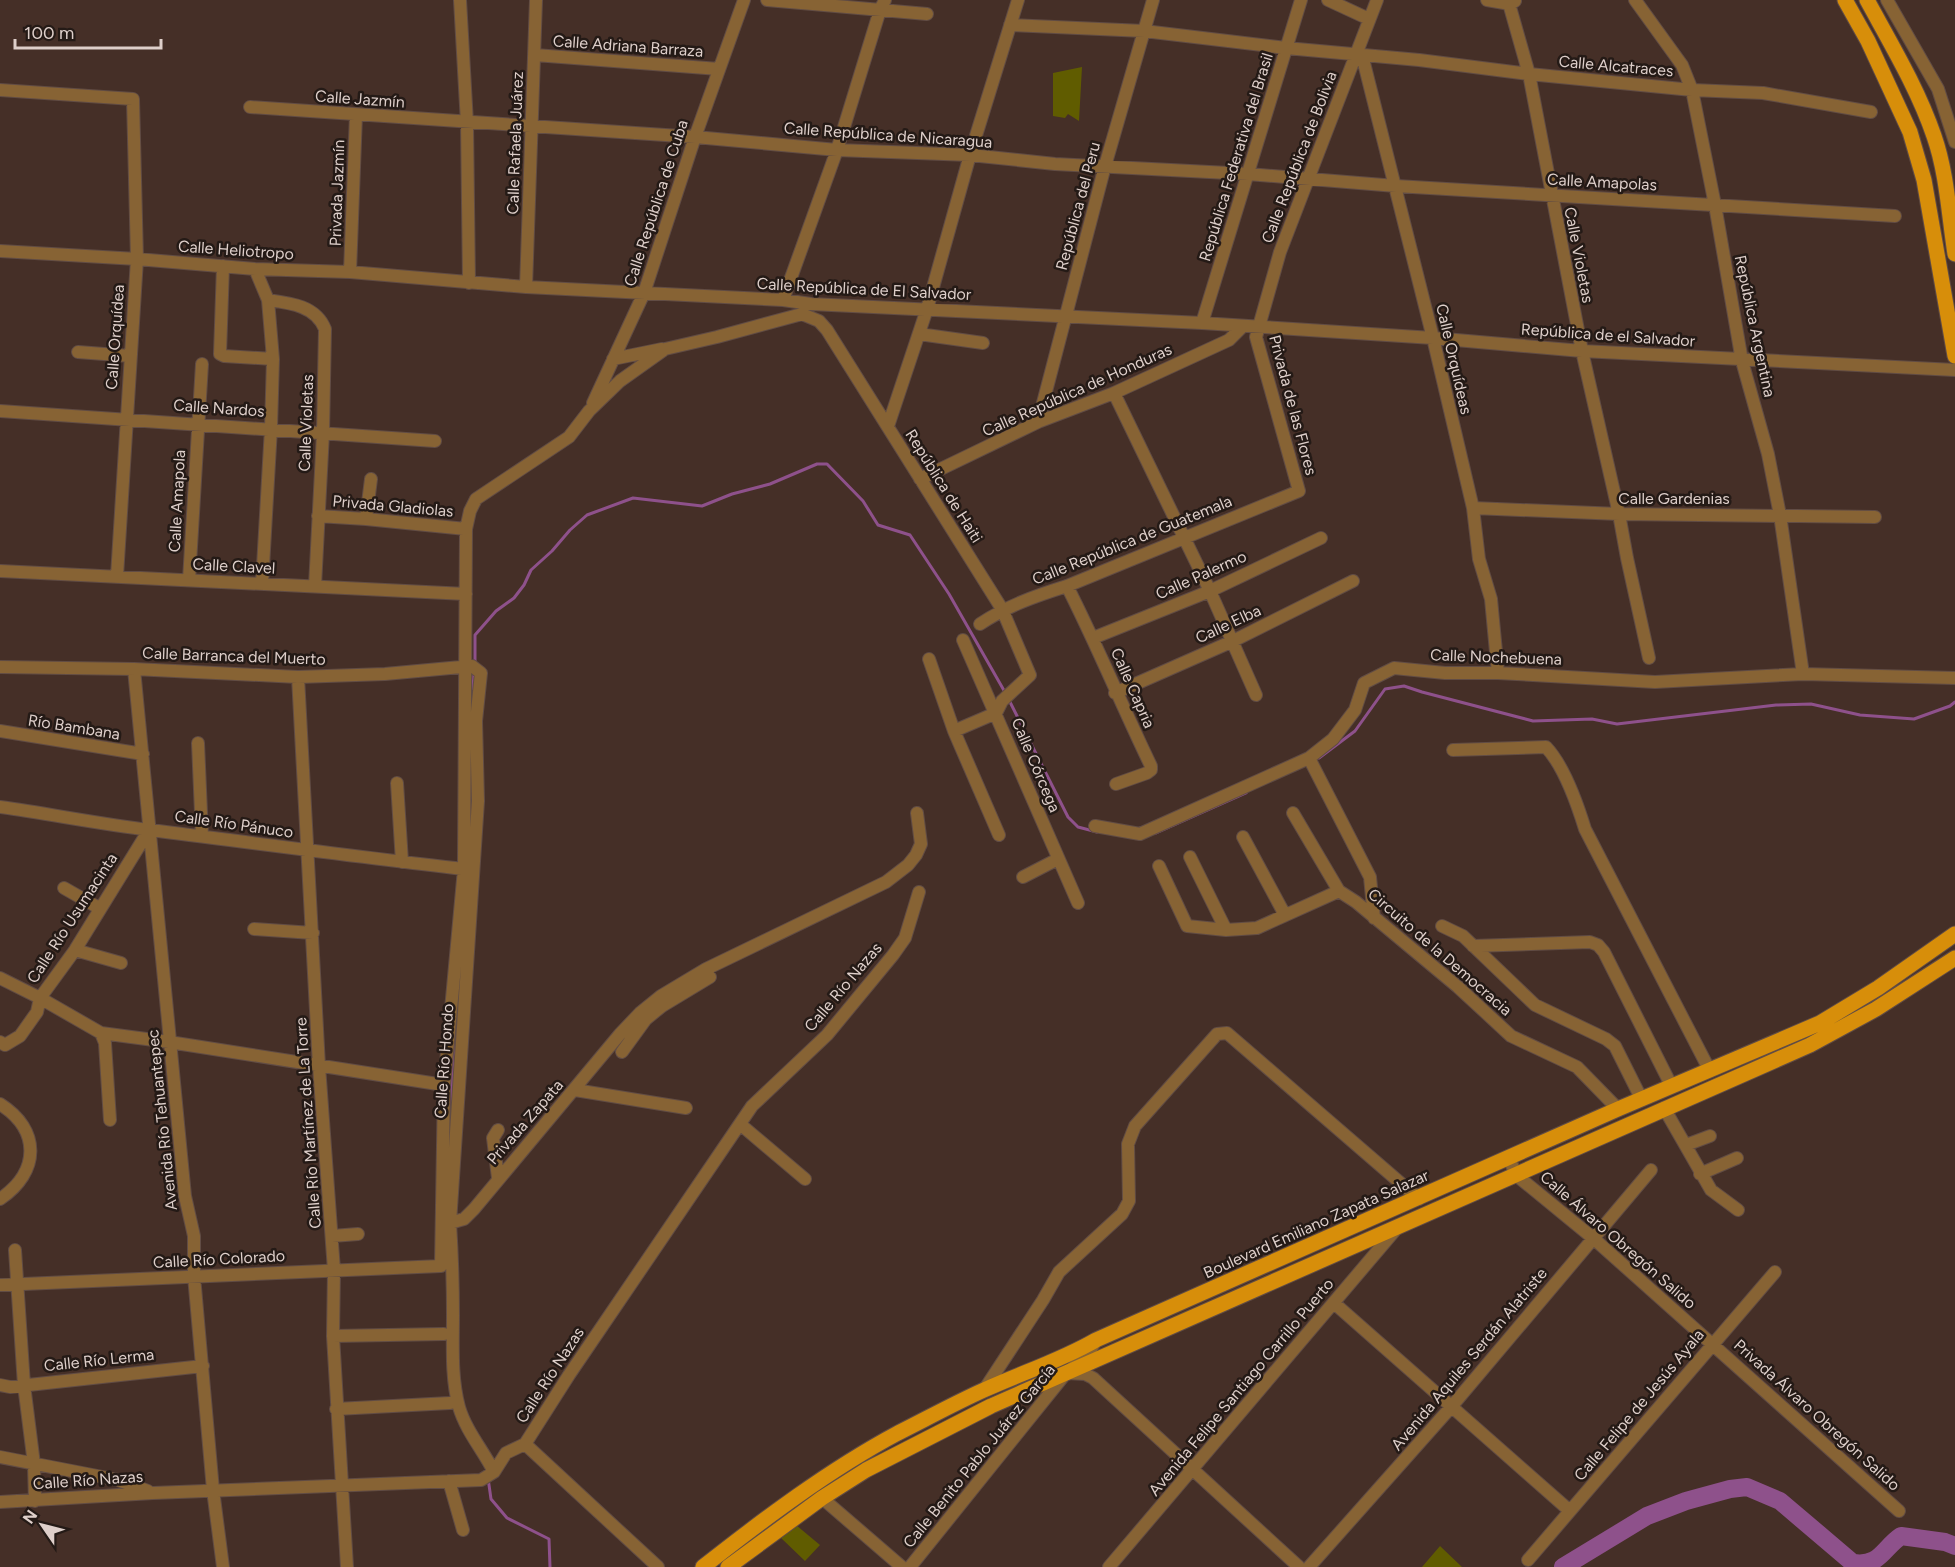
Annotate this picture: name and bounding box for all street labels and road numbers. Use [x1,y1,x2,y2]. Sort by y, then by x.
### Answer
street label: Calle Adriana Barraza [552,31,704,61]
street label: República Federativa del Brasil [1195,50,1277,264]
street label: Calle Alcatraces [1558,52,1674,80]
street label: Calle República de Bolivia [1257,68,1341,246]
street label: Calle Rafaela Juárez [503,71,527,215]
street label: Calle Jazmín [314,86,406,112]
street label: Calle República de Cuba [620,117,692,289]
street label: Calle República de Nicaragua [783,118,993,152]
street label: Privada Jazmín [326,139,348,247]
street label: República del Peru [1052,140,1104,272]
street label: Calle Amapolas [1547,170,1657,194]
street label: Calle Violetas [1560,205,1598,305]
street label: Calle Heliotropo [177,236,295,264]
street label: República Argentina [1731,253,1779,399]
street label: Calle República de El Salvador [756,274,972,304]
street label: Calle Orquídea [102,284,128,390]
street label: Calle Orquídeas [1432,302,1476,416]
street label: República de el Salvador [1520,319,1696,351]
street label: Privada de las Flores [1265,333,1321,477]
street label: Calle República de Honduras [979,340,1175,440]
street label: Calle Violetas [295,374,317,472]
street label: Calle Nardos [173,395,265,421]
street label: República de Haiti [901,426,987,546]
street label: Calle Amapola [165,449,189,553]
street label: Calle Gardenias [1618,489,1730,508]
street label: Privada Gladiolas [332,491,454,521]
street label: Calle República de Guatemala [1029,491,1235,589]
street label: Calle Palermo [1153,547,1249,603]
street label: Calle Clavel [192,554,276,578]
street label: Calle Elba [1192,601,1264,647]
street label: Calle Barranca del Muerto [142,643,326,669]
street label: Calle Capria [1107,645,1159,731]
street label: Calle Nochebuena [1430,645,1562,669]
street label: Río Bambana [27,710,121,744]
street label: Calle Córcega [1008,715,1064,815]
street label: Calle Río Pánuco [174,806,294,842]
street label: Calle Río Usumacinta [23,849,121,987]
street label: Circuito de la Democracia [1364,884,1516,1020]
street label: Calle Río Nazas [800,939,886,1035]
street label: Calle Río Hondo [431,1003,457,1119]
street label: Calle Río Martínez de La Torre [291,1016,325,1229]
street label: Avenida Río Tehuantepec [143,1028,181,1211]
street label: Privada Zapata [483,1076,567,1168]
street label: Boulevard Emiliano Zapata Salazar [1200,1165,1432,1282]
street label: Calle Álvaro Obregón Salido [1536,1167,1700,1313]
street label: Calle Río Colorado [152,1246,286,1272]
street label: Avenida Aquiles Serdán Alatriste [1387,1264,1551,1454]
street label: Avenida Felipe Santiago Carrillo Puerto [1144,1274,1338,1500]
street label: Calle Río Nazas [512,1324,588,1426]
street label: Calle Felipe de Jesús Ayala [1570,1325,1708,1485]
street label: Privada Álvaro Obregón Salido [1730,1335,1904,1495]
street label: Calle Río Lerma [43,1345,155,1375]
street label: Calle Benito Pablo Juárez García [899,1360,1059,1552]
street label: Calle Río Nazas [32,1467,144,1493]

